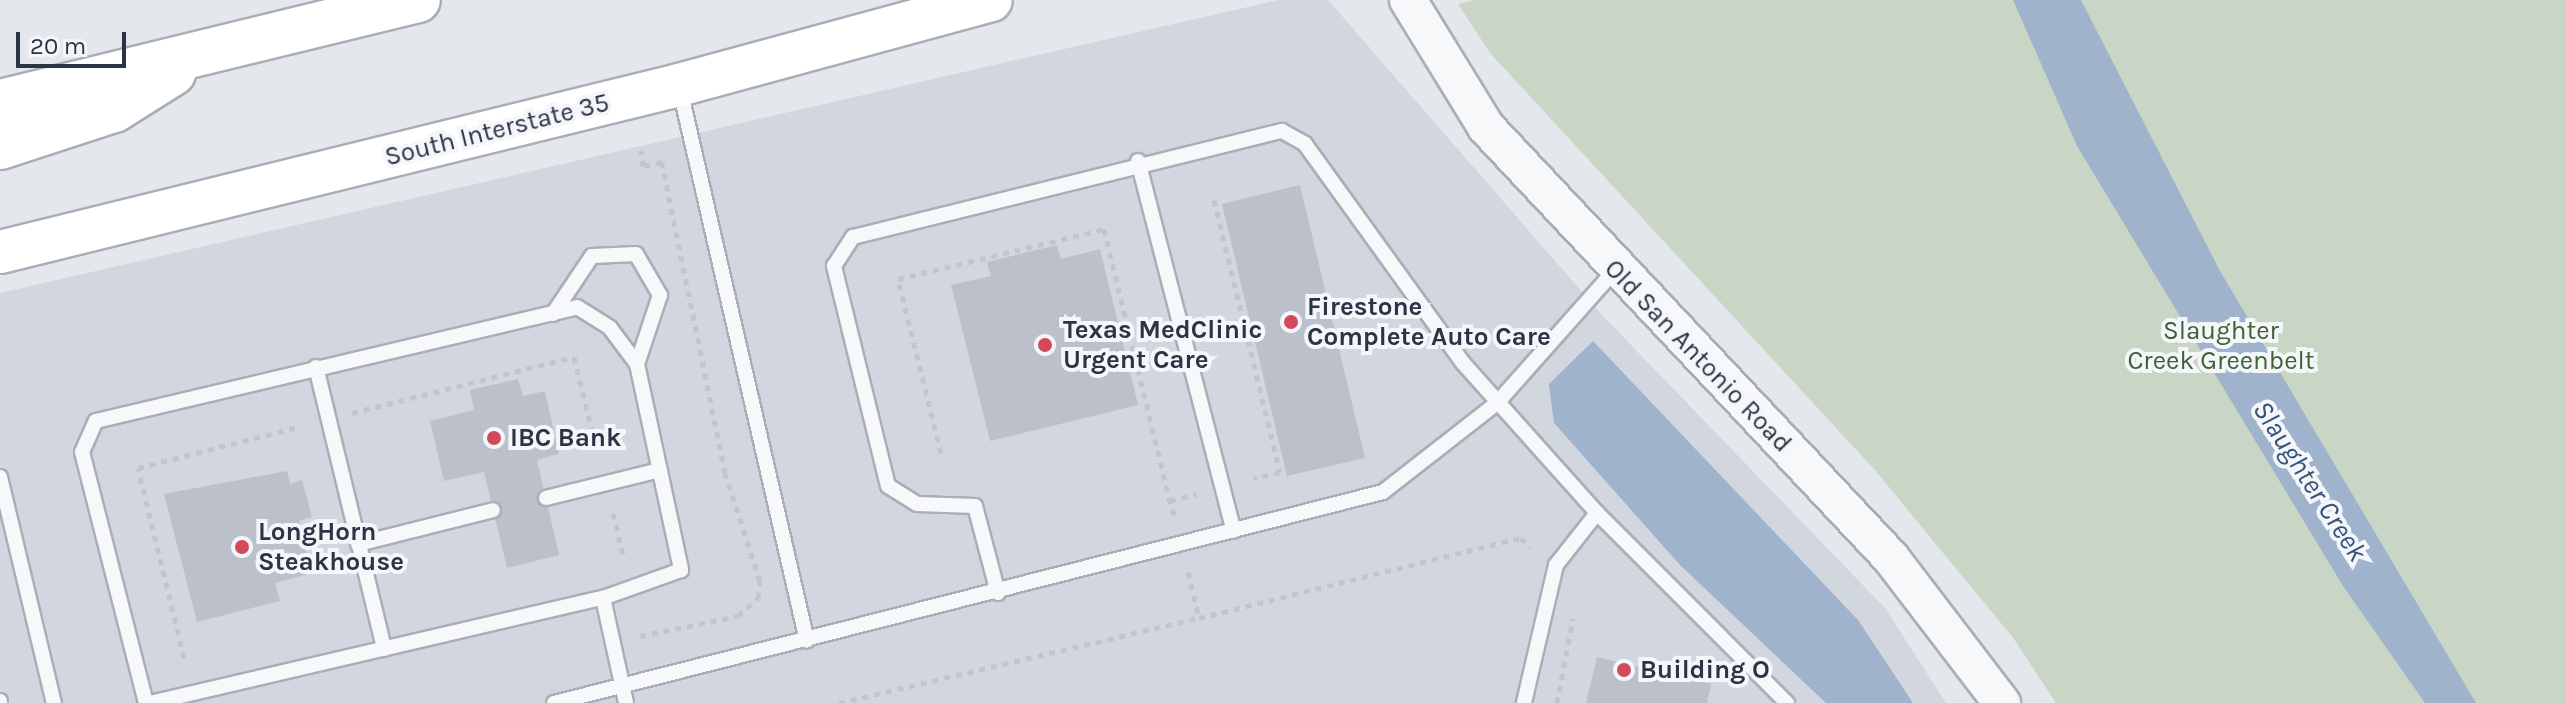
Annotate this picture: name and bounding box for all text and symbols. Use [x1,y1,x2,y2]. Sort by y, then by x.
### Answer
scale bar [20,16,130,66]
text: 20 m [30,32,86,60]
street label: South Interstate 35 [382,87,612,173]
street label: Old San Antonio Road [1598,253,1798,459]
place label: Firestone Complete Auto Care [1307,291,1551,352]
marker: Firestone Complete Auto Care [1282,313,1300,331]
place label: Texas MedClinic Urgent Care [1063,314,1262,376]
park label: Slaughter Creek Greenbelt [2127,315,2315,376]
marker: Texas MedClinic Urgent Care [1034,334,1056,356]
water label: Slaughter Creek [2246,395,2374,567]
place label: IBC Bank [510,422,621,454]
marker: IBC Bank [485,429,503,447]
place label: LongHorn Steakhouse [258,516,404,578]
marker: LongHorn Steakhouse [233,538,251,556]
place label: Building O [1640,654,1770,686]
marker: Building O [1615,661,1633,679]

